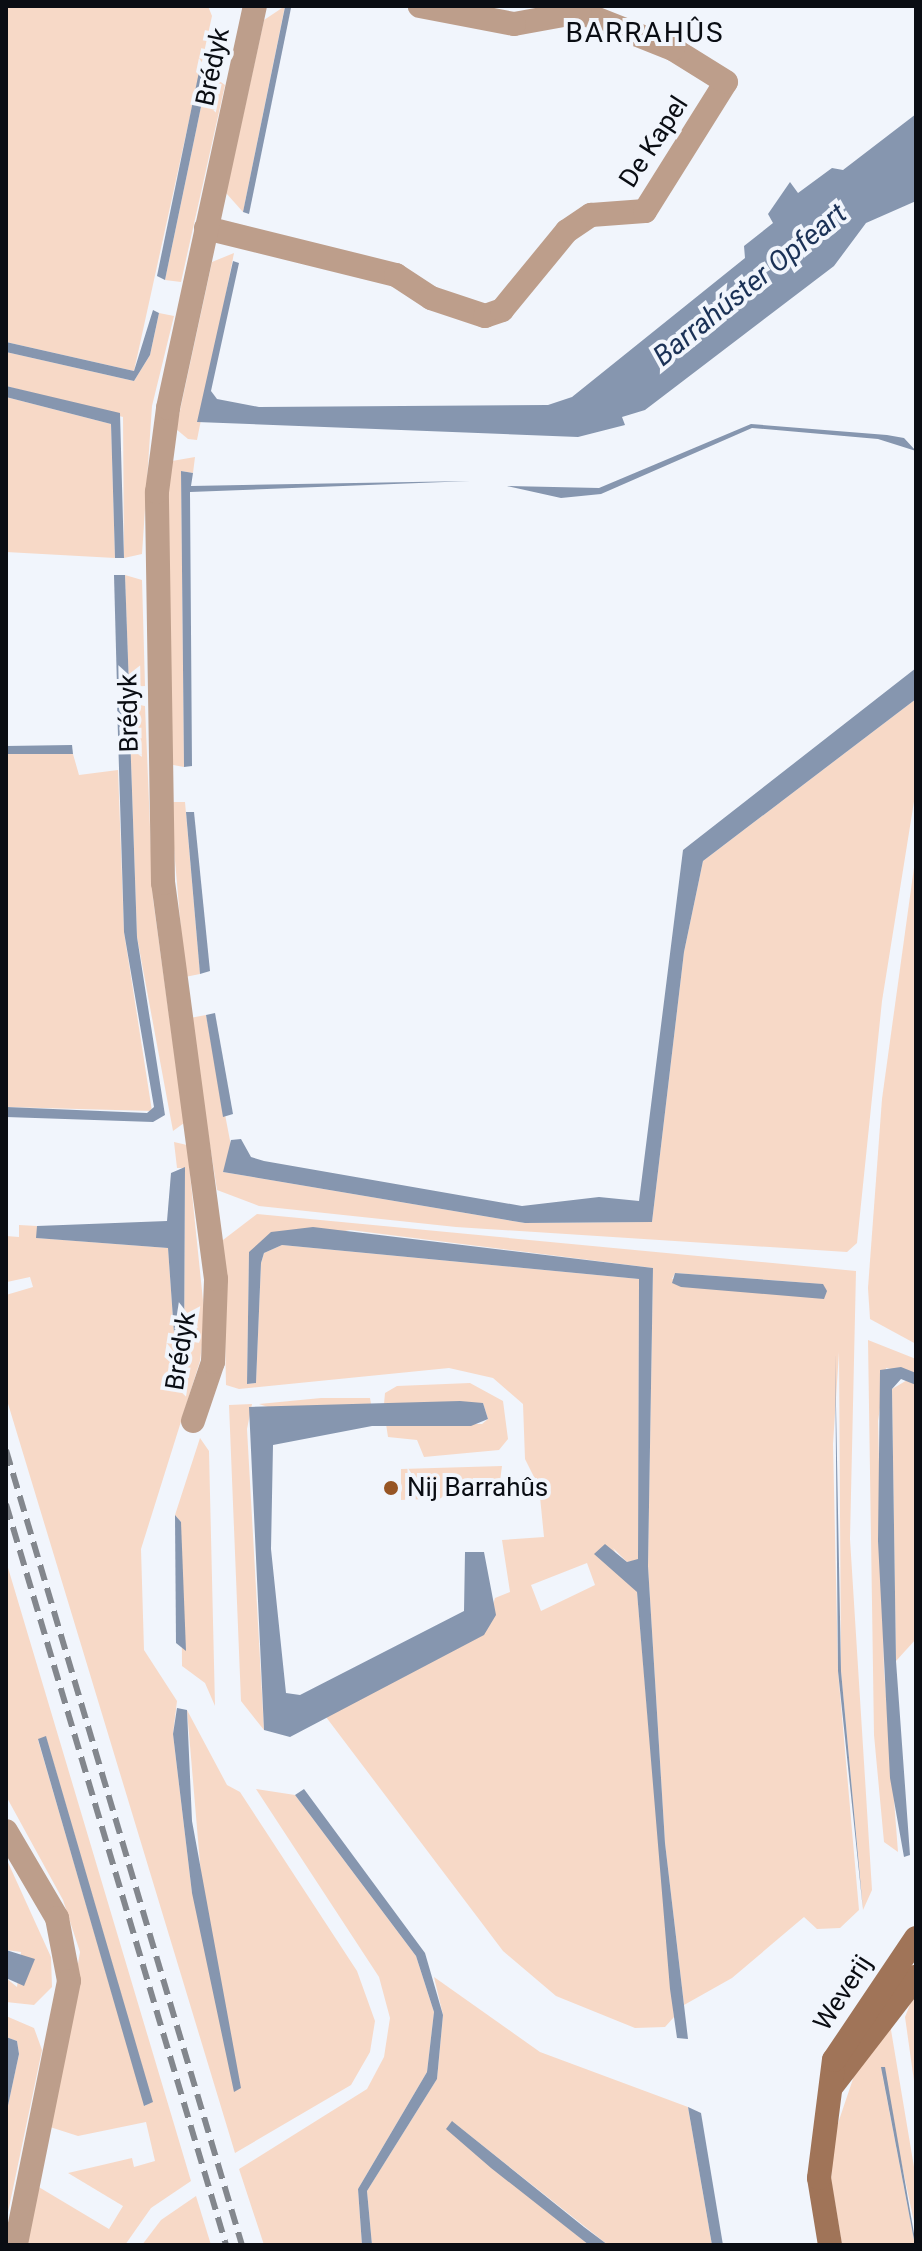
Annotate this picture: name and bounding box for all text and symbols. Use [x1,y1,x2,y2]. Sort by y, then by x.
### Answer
district label: BARRAHÛS [565,16,725,50]
street label: Brédyk [190,25,236,109]
street label: De Kapel [613,91,695,193]
water label: Barrahúster Opfeart [647,197,853,373]
street label: Brédyk [113,673,145,753]
street label: Brédyk [159,1310,203,1392]
place label: Nij Barrahûs [407,1472,548,1504]
marker: Nij Barrahûs [382,1479,400,1497]
street label: Weverij [807,1949,879,2037]

